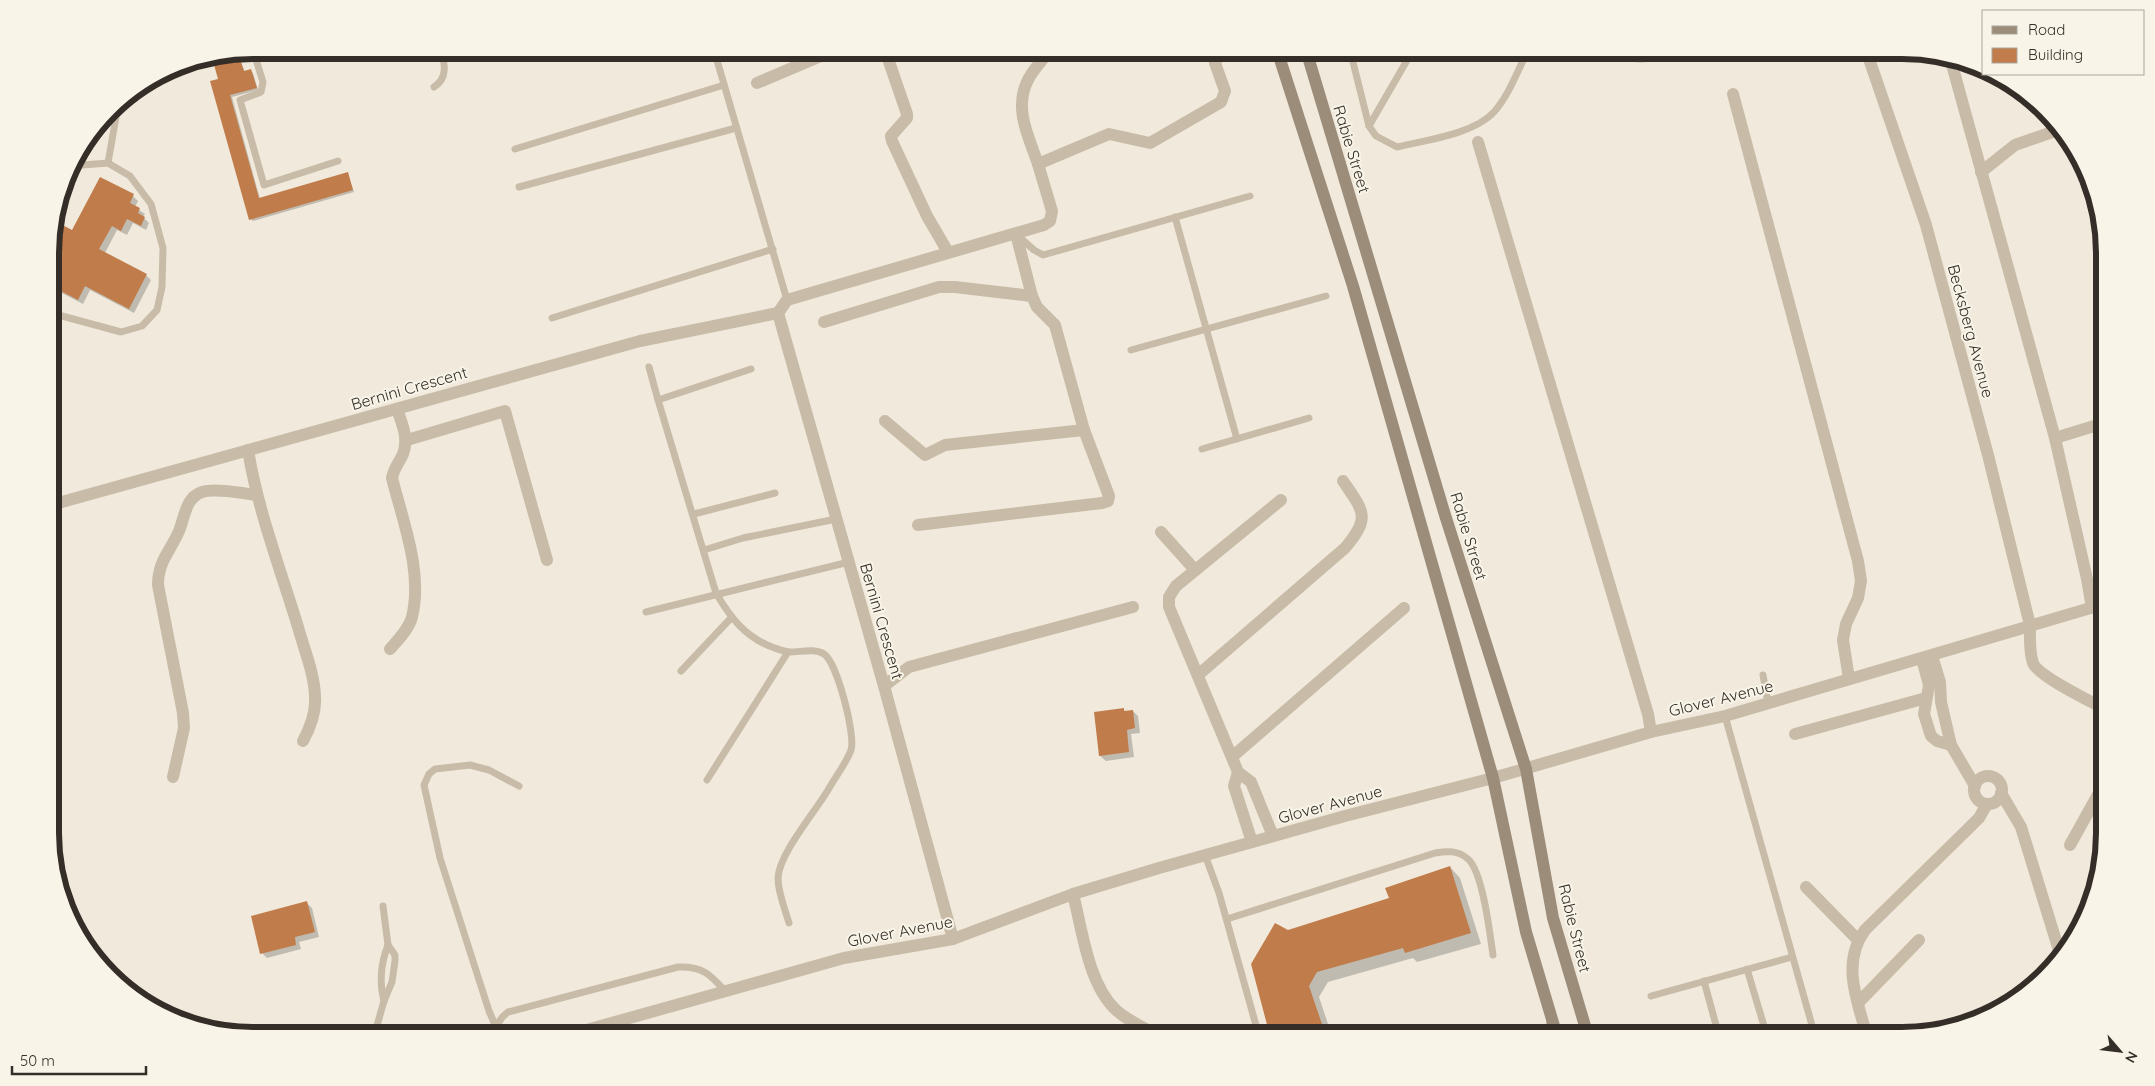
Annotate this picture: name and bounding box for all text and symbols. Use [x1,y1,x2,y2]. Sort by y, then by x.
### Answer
legend [1982,10,2145,75]
text: Road [2028,20,2065,39]
text: Building [2028,45,2083,64]
street label: Rabie Street [1329,103,1375,195]
street label: Becksberg Avenue [1944,262,1998,400]
street label: Bernini Crescent [349,362,469,414]
street label: Rabie Street [1446,490,1492,582]
street label: Bernini Crescent [856,561,908,681]
street label: Glover Avenue [1667,675,1775,721]
street label: Glover Avenue [1276,781,1384,827]
street label: Rabie Street [1554,882,1596,974]
street label: Glover Avenue [846,911,954,951]
north arrow [2095,1026,2145,1076]
scale bar [12,1044,146,1076]
text: N [2121,1048,2142,1066]
text: 50 m [20,1051,55,1070]

